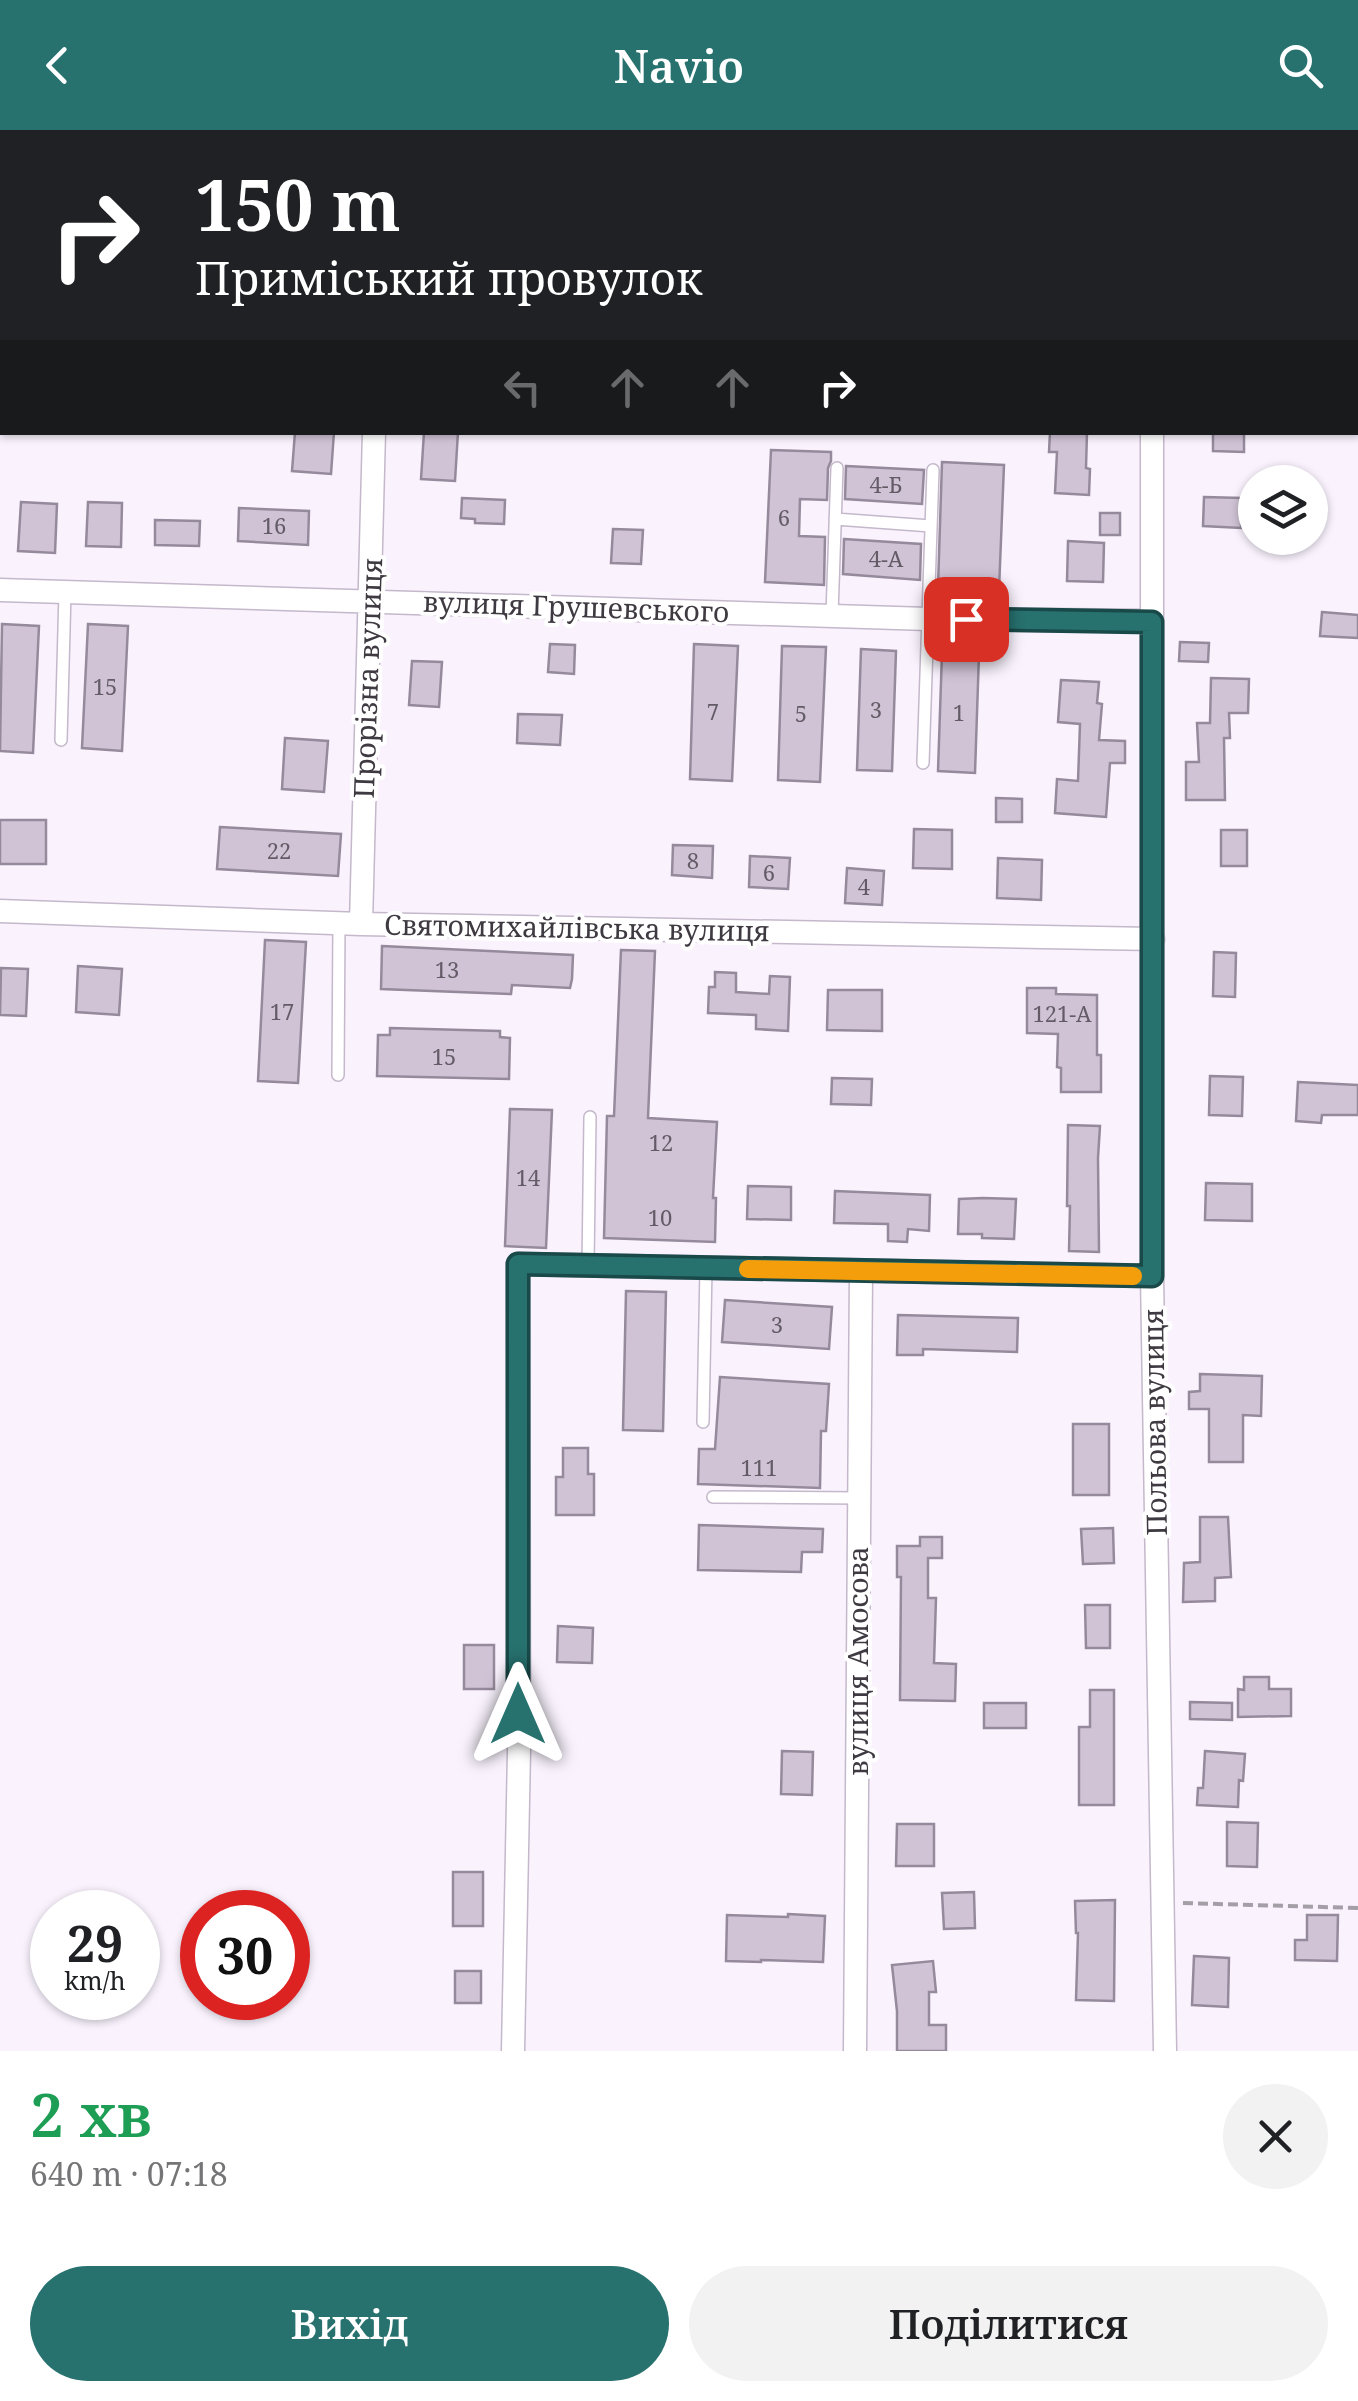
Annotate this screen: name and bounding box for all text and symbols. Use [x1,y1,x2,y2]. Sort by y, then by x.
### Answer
text: Navio [614,35,744,96]
icon: back [30,38,85,93]
icon: search [1273,38,1328,93]
text: 150 m [195,156,401,252]
icon: right [30,170,160,300]
text: Приміський провулок [195,247,703,308]
icon: left [495,360,550,415]
icon: ahead [600,360,655,415]
icon: ahead [705,360,760,415]
icon: right [810,360,865,415]
map controls [1238,465,1328,555]
button: layers [1238,465,1328,555]
house number: 4-Б [870,469,902,499]
house number: 6 [778,502,790,532]
house number: 16 [262,510,286,540]
house number: 4-А [869,543,904,573]
street label: Прорізна вулиця [344,557,390,799]
pin [924,577,1009,662]
street label: вулиця Грушевського [422,582,730,630]
icon: arrive [939,592,994,647]
house number: 15 [93,671,117,701]
house number: 3 [870,694,882,724]
house number: 7 [707,696,719,726]
house number: 1 [953,697,965,727]
house number: 5 [795,698,807,728]
house number: 22 [267,835,291,865]
house number: 8 [687,845,699,875]
house number: 6 [763,857,775,887]
house number: 4 [858,871,870,901]
street label: Святомихайлівська вулиця [384,905,770,949]
house number: 13 [435,954,459,984]
house number: 17 [270,996,294,1026]
house number: 121-А [1032,998,1092,1028]
house number: 15 [432,1041,456,1071]
house number: 12 [649,1127,673,1157]
house number: 14 [516,1162,540,1192]
house number: 10 [648,1202,672,1232]
street label: Польова вулиця [1133,1308,1175,1536]
house number: 3 [771,1309,783,1339]
house number: 111 [741,1452,777,1482]
street label: вулиця Амосова [838,1546,876,1776]
position arrow [466,1662,570,1766]
speed limit sign: 30 [180,1890,310,2020]
text: 29 [67,1909,123,1977]
text: km/h [64,1963,126,1997]
text: 2 хв [30,2073,152,2155]
button: close [1223,2084,1328,2189]
text: 640 m · 07:18 [30,2152,228,2195]
button: Вихід [30,2266,669,2381]
button: Поділитися [689,2266,1328,2381]

